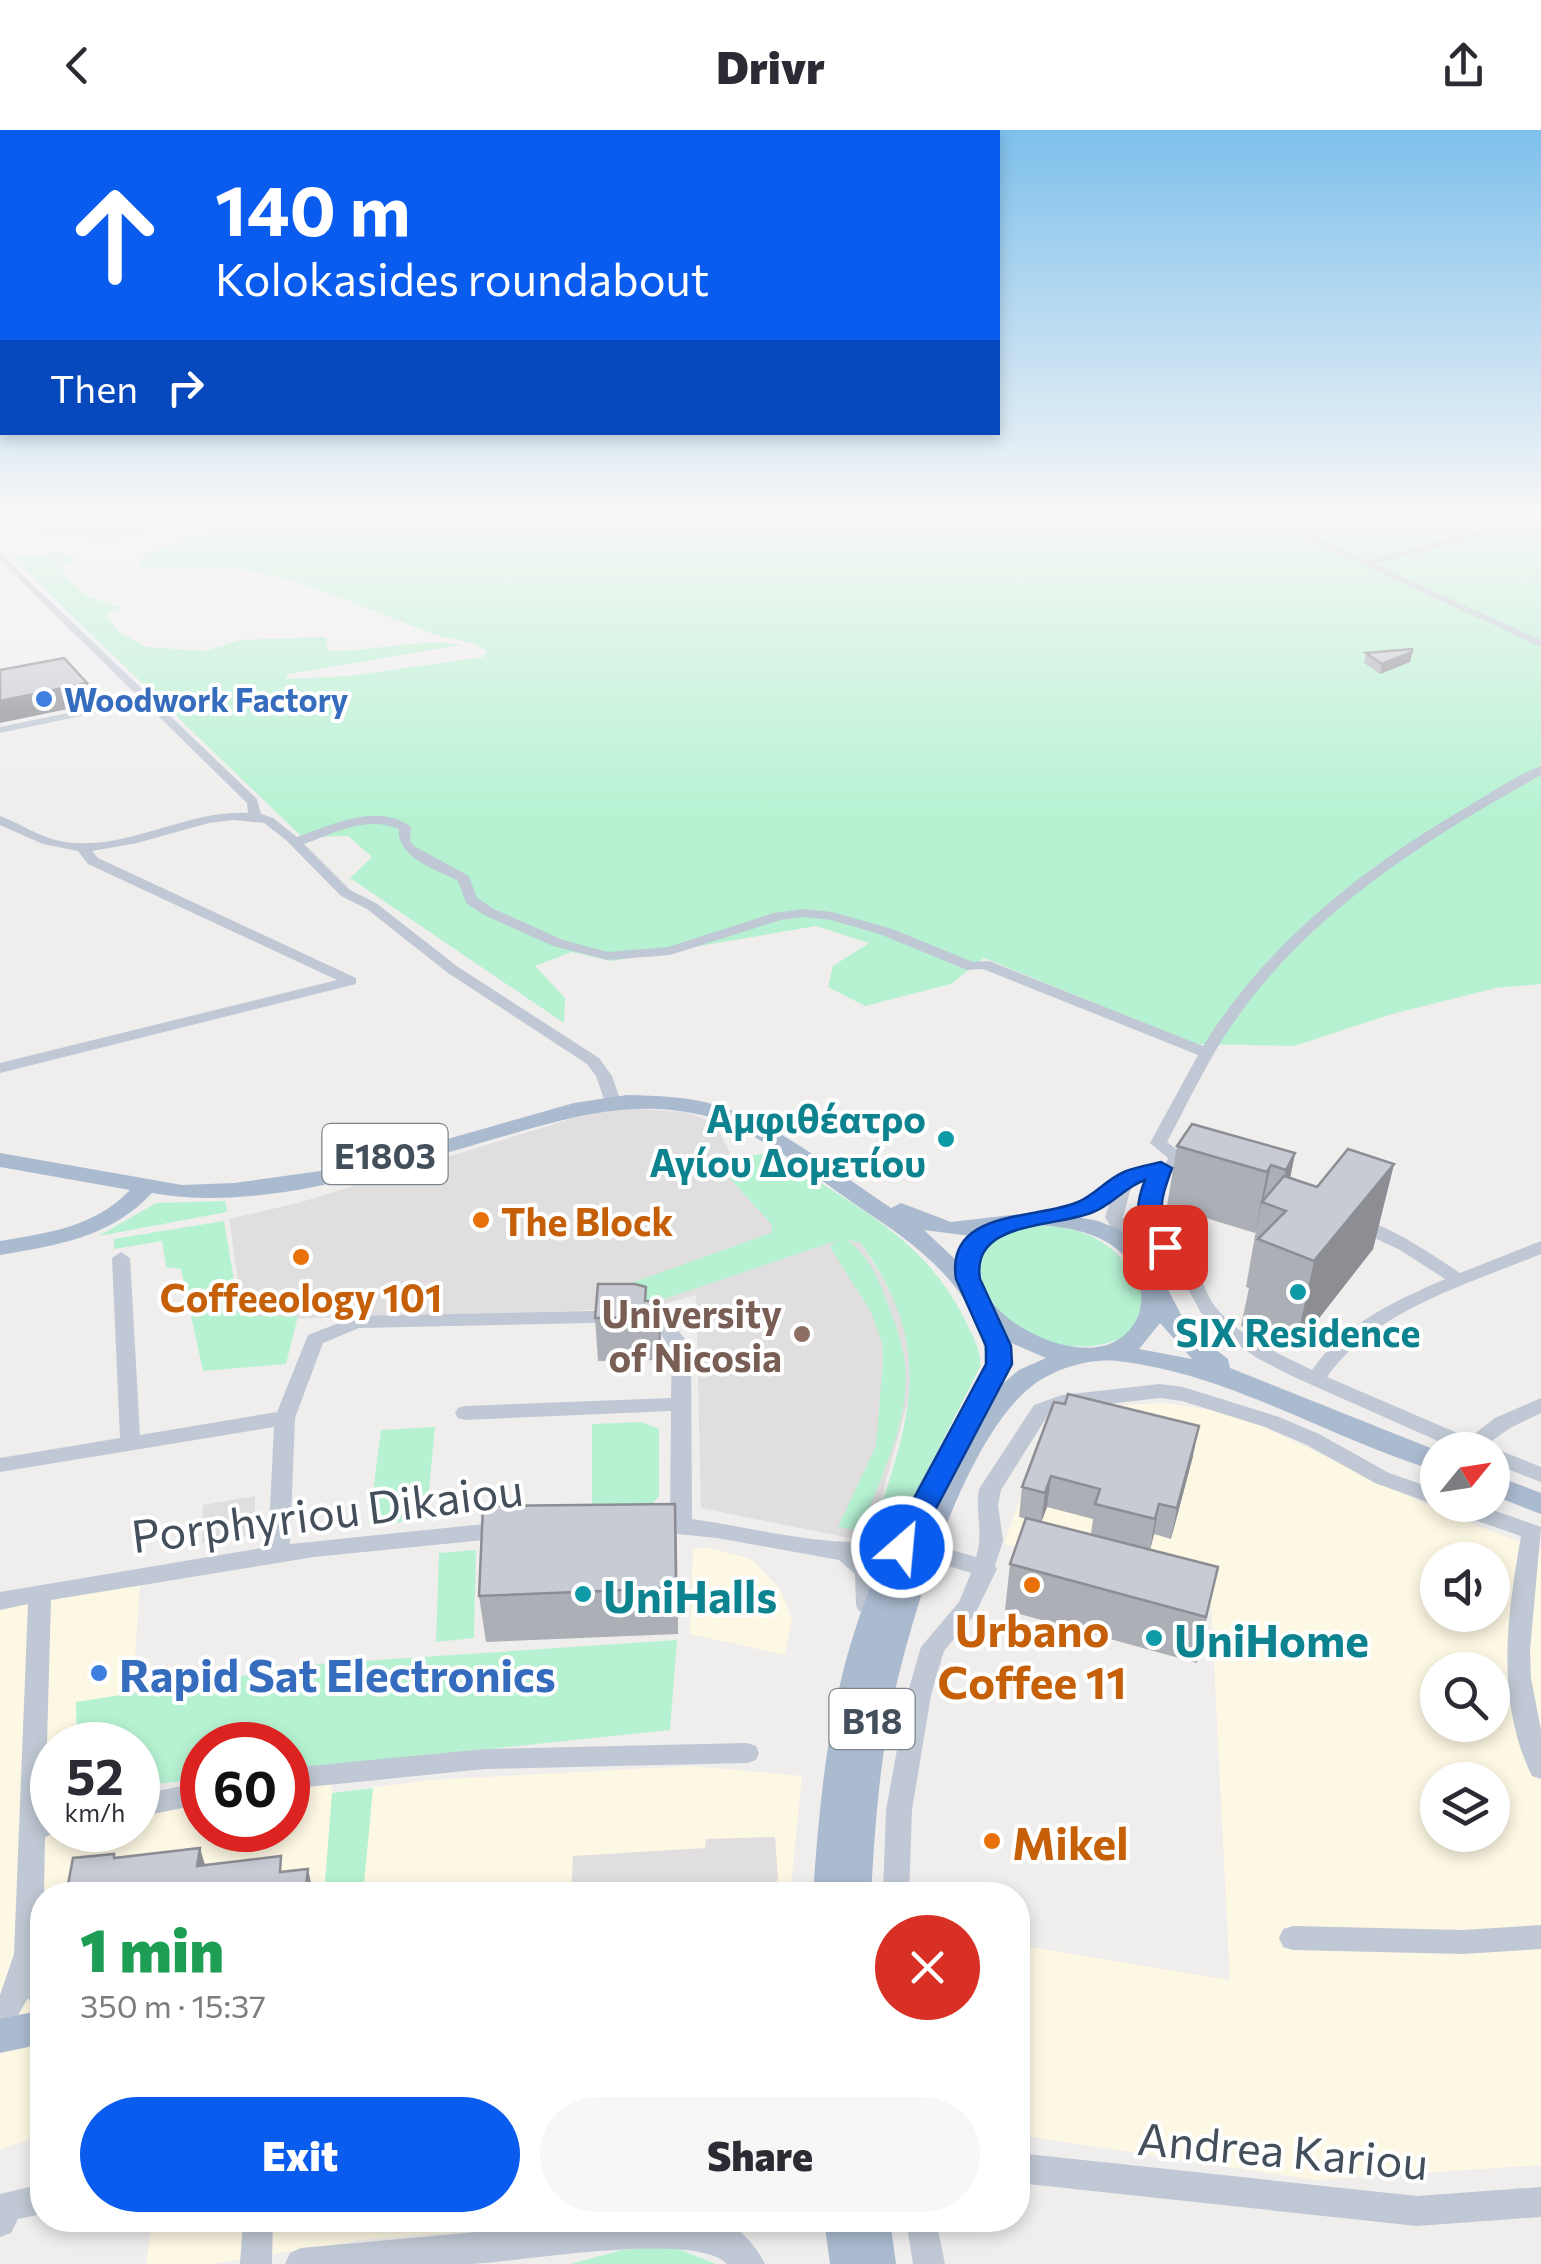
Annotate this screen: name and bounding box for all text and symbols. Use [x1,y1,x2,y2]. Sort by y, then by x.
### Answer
icon: back [50,38,105,93]
text: Drivr [716,38,825,93]
icon: share [1436,38,1491,93]
text: 140 m [215,165,411,250]
icon: ahead [50,170,180,300]
text: Kolokasides roundabout [215,250,709,305]
icon: right [158,360,213,415]
text: Then [50,364,138,411]
place label: Woodwork Factory [64,679,349,719]
marker: Woodwork Factory [33,688,55,710]
place label: Αμφιθέατρο Αγίου Δομετίου [649,1094,926,1185]
road number: E1803 [322,1124,448,1184]
marker: Αμφιθέατρο Αγίου Δομετίου [935,1128,957,1150]
place label: The Block [501,1197,673,1244]
pin [1123,1205,1208,1290]
marker: The Block [470,1209,492,1231]
icon: arrive [1138,1220,1193,1275]
marker: Coffeeology 101 [290,1246,312,1268]
place label: Coffeeology 101 [160,1273,442,1320]
marker: SIX Residence [1287,1281,1309,1303]
place label: University of Nicosia [602,1289,782,1380]
place label: SIX Residence [1176,1308,1420,1355]
marker: University of Nicosia [791,1323,813,1345]
north arrow [1420,1432,1510,1522]
map controls [1420,1432,1510,1852]
street label: Porphyriou Dikaiou [128,1460,526,1562]
position arrow [850,1495,954,1599]
button: sound [1420,1542,1510,1632]
place label: UniHalls [603,1567,777,1622]
marker: Urbano Coffee 11 [1021,1574,1043,1596]
marker: UniHalls [572,1583,594,1605]
place label: Urbano Coffee 11 [937,1601,1127,1708]
place label: UniHome [1174,1611,1369,1666]
marker: UniHome [1143,1627,1165,1649]
place label: Rapid Sat Electronics [119,1646,556,1701]
button: search [1420,1652,1510,1742]
marker: Rapid Sat Electronics [88,1662,110,1684]
road number: B18 [830,1689,914,1749]
speed limit sign: 60 [180,1722,310,1852]
text: 52 [66,1744,124,1805]
button: layers [1420,1762,1510,1852]
text: km/h [65,1797,125,1827]
place label: Mikel [1012,1814,1129,1869]
marker: Mikel [981,1830,1003,1852]
text: 1 min [80,1911,224,1984]
button: close [875,1915,980,2020]
text: 350 m · 15:37 [80,1985,266,2025]
button: Exit [80,2097,520,2212]
button: Share [540,2097,980,2212]
street label: Andrea Kariou [1136,2109,1430,2189]

